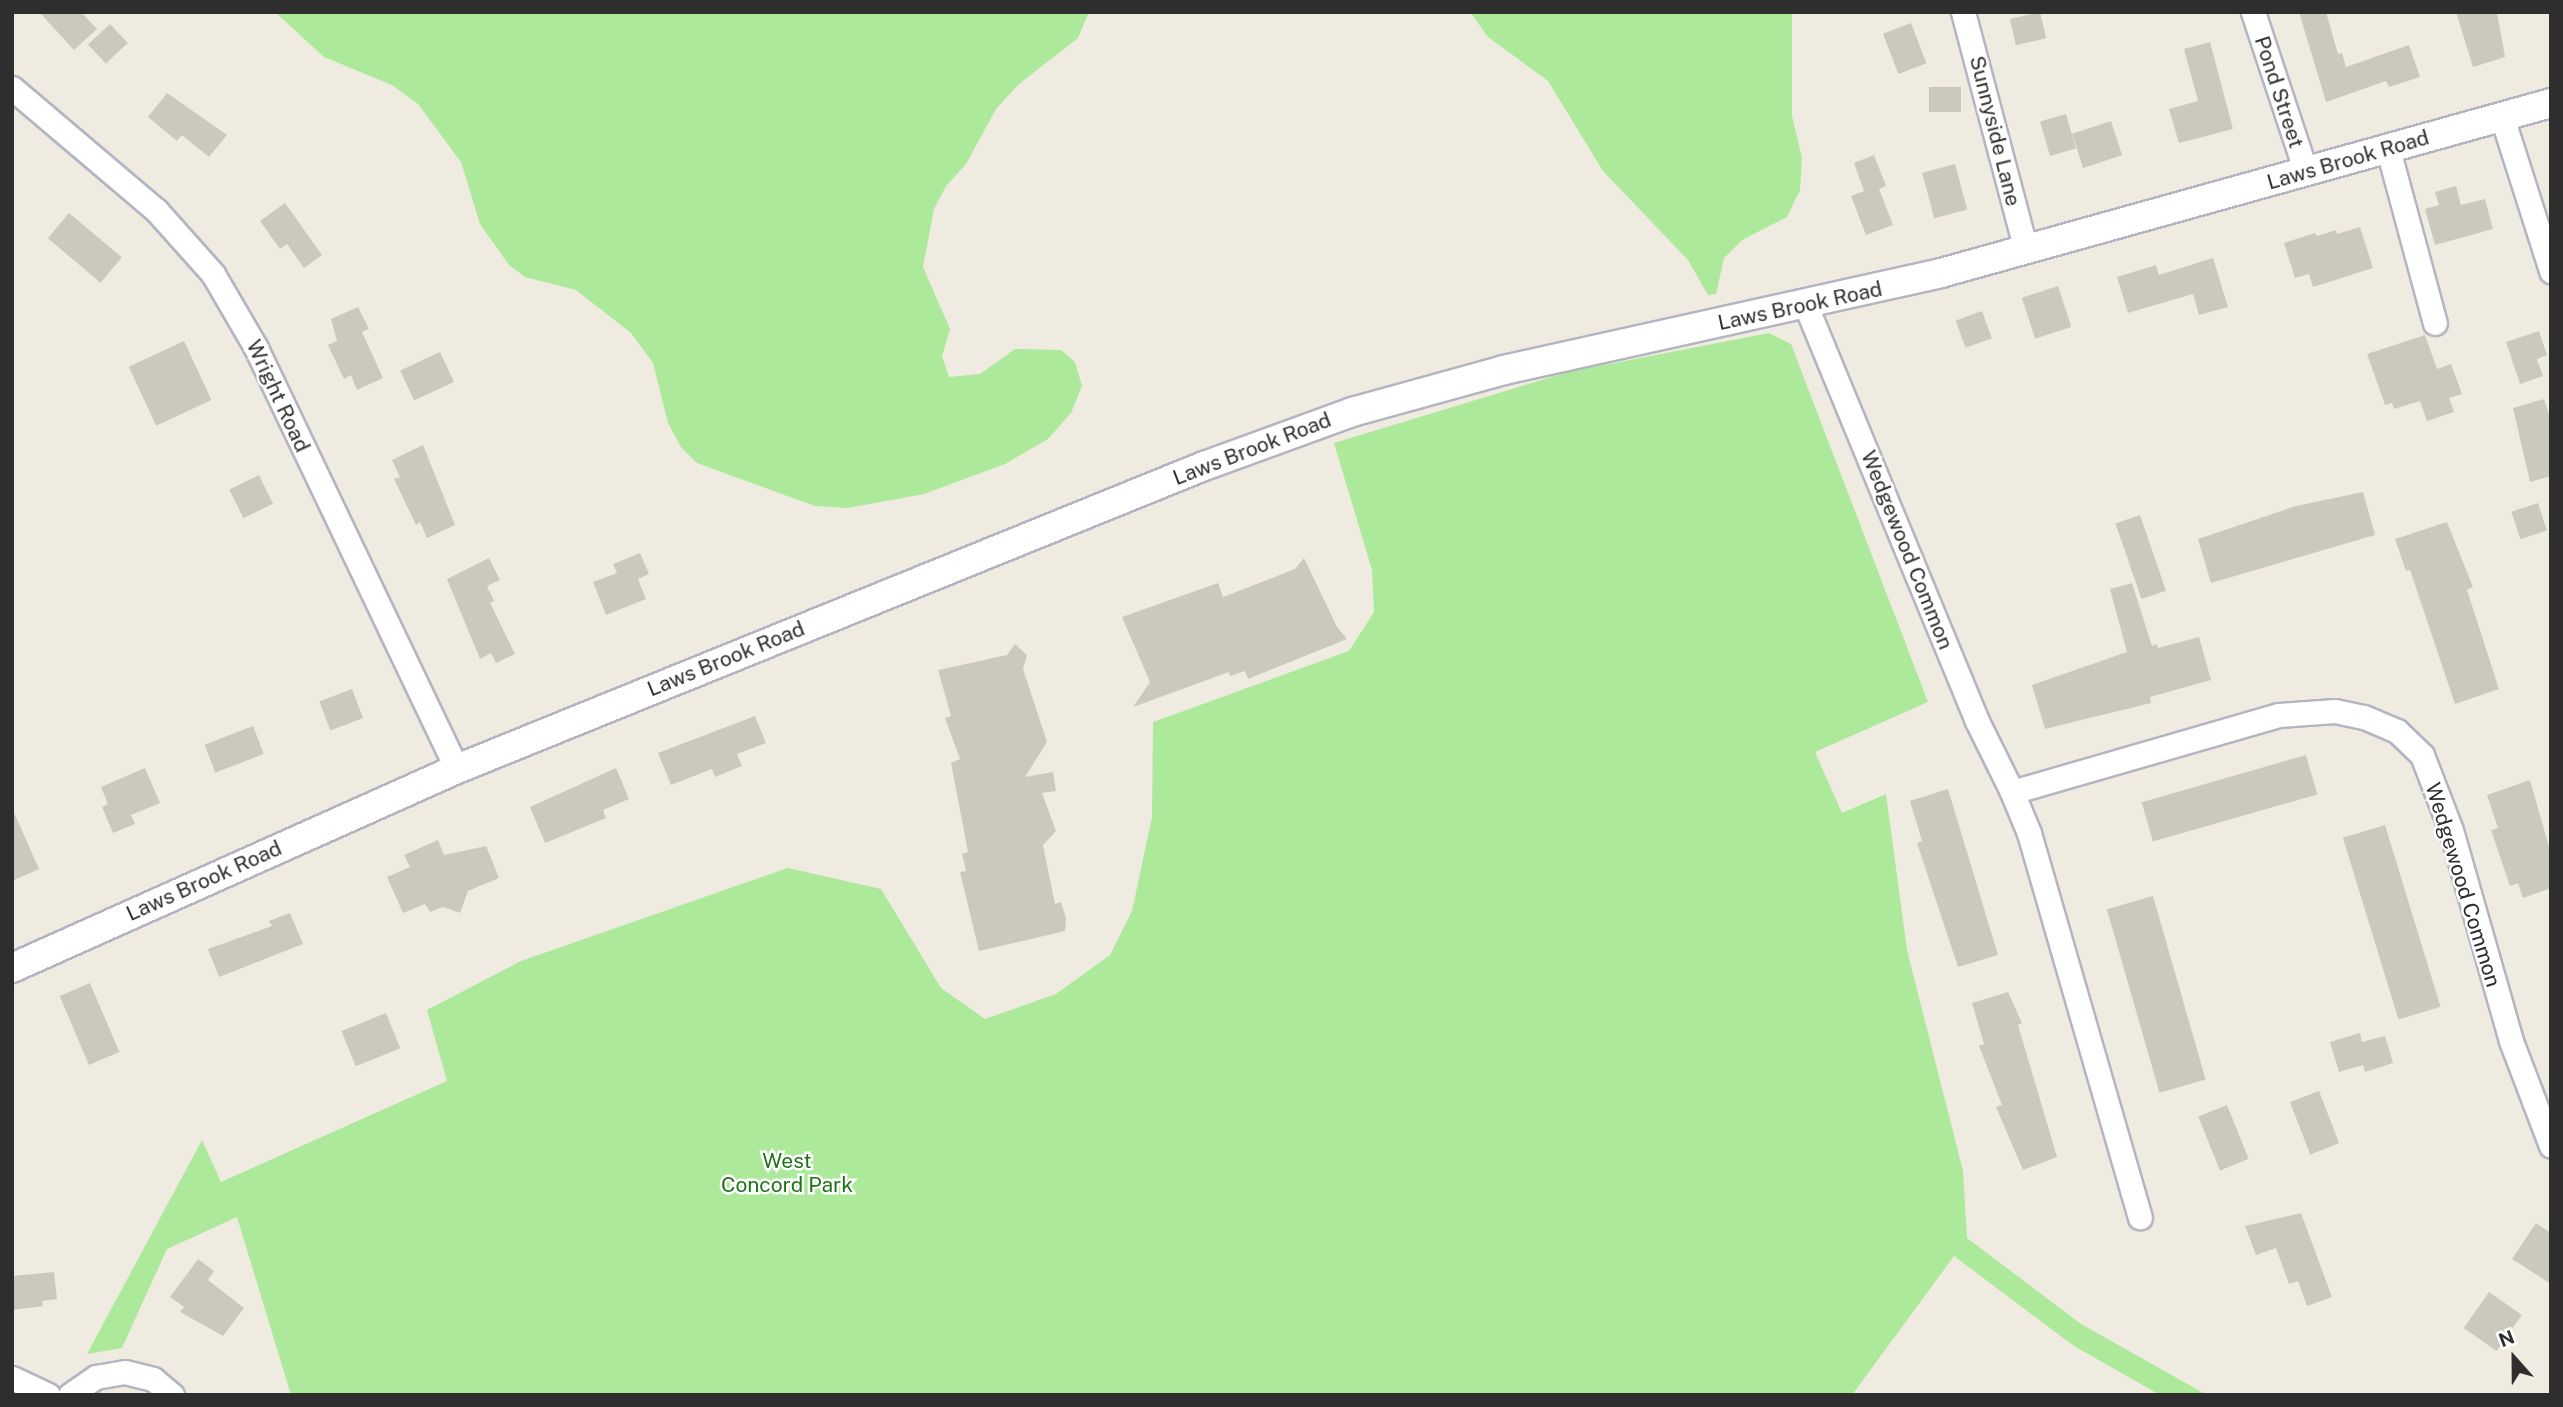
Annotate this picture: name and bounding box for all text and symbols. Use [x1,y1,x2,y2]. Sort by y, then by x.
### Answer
street label: Pond Street [2249,33,2309,151]
street label: Sunnyside Lane [1964,53,2026,209]
street label: Laws Brook Road [2264,125,2432,195]
street label: Laws Brook Road [1715,276,1885,336]
street label: Wright Road [241,336,315,456]
street label: Laws Brook Road [1169,407,1335,491]
street label: Wedgewood Common [1856,447,1958,653]
street label: Laws Brook Road [644,616,808,702]
street label: Wedgewood Common [2420,780,2506,990]
street label: Laws Brook Road [122,835,286,927]
park label: West Concord Park [721,1148,853,1198]
north arrow [2479,1323,2549,1393]
text: N [2496,1325,2517,1351]

